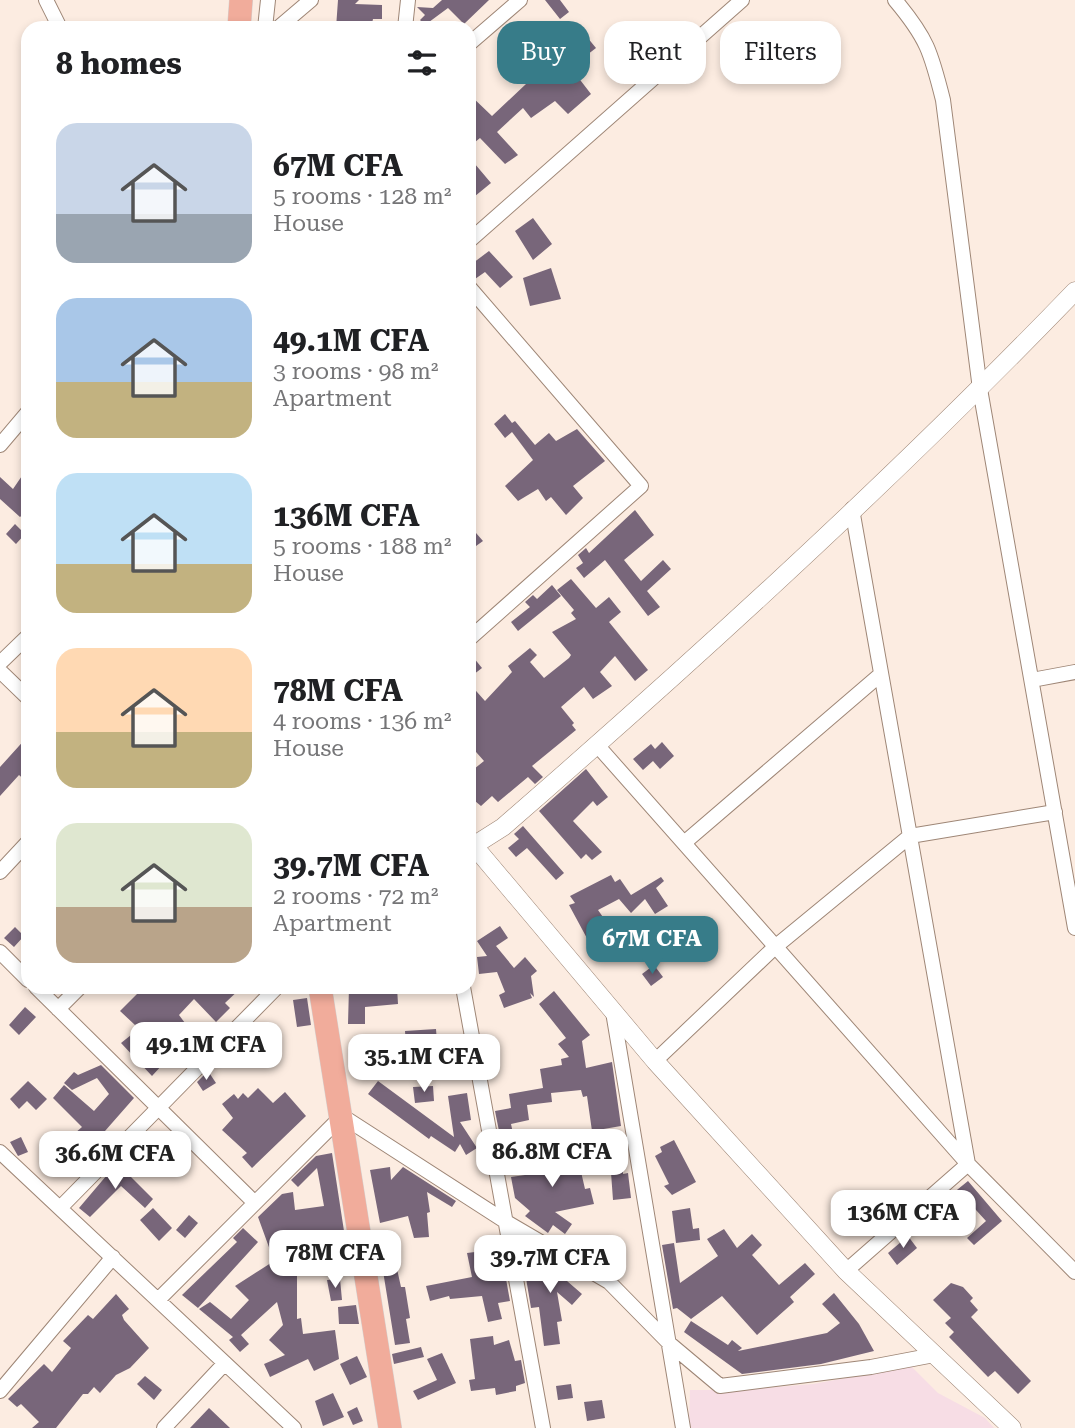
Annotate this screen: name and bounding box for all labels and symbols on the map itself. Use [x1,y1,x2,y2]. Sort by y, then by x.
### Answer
pin: 67M CFA [587,916,717,976]
pin: 49.1M CFA [126,1023,286,1082]
pin: 35.1M CFA [344,1034,504,1094]
pin: 86.8M CFA [472,1130,632,1189]
pin: 36.6M CFA [35,1132,195,1191]
pin: 136M CFA [831,1190,975,1250]
pin: 78M CFA [270,1230,400,1290]
pin: 39.7M CFA [470,1236,630,1295]

